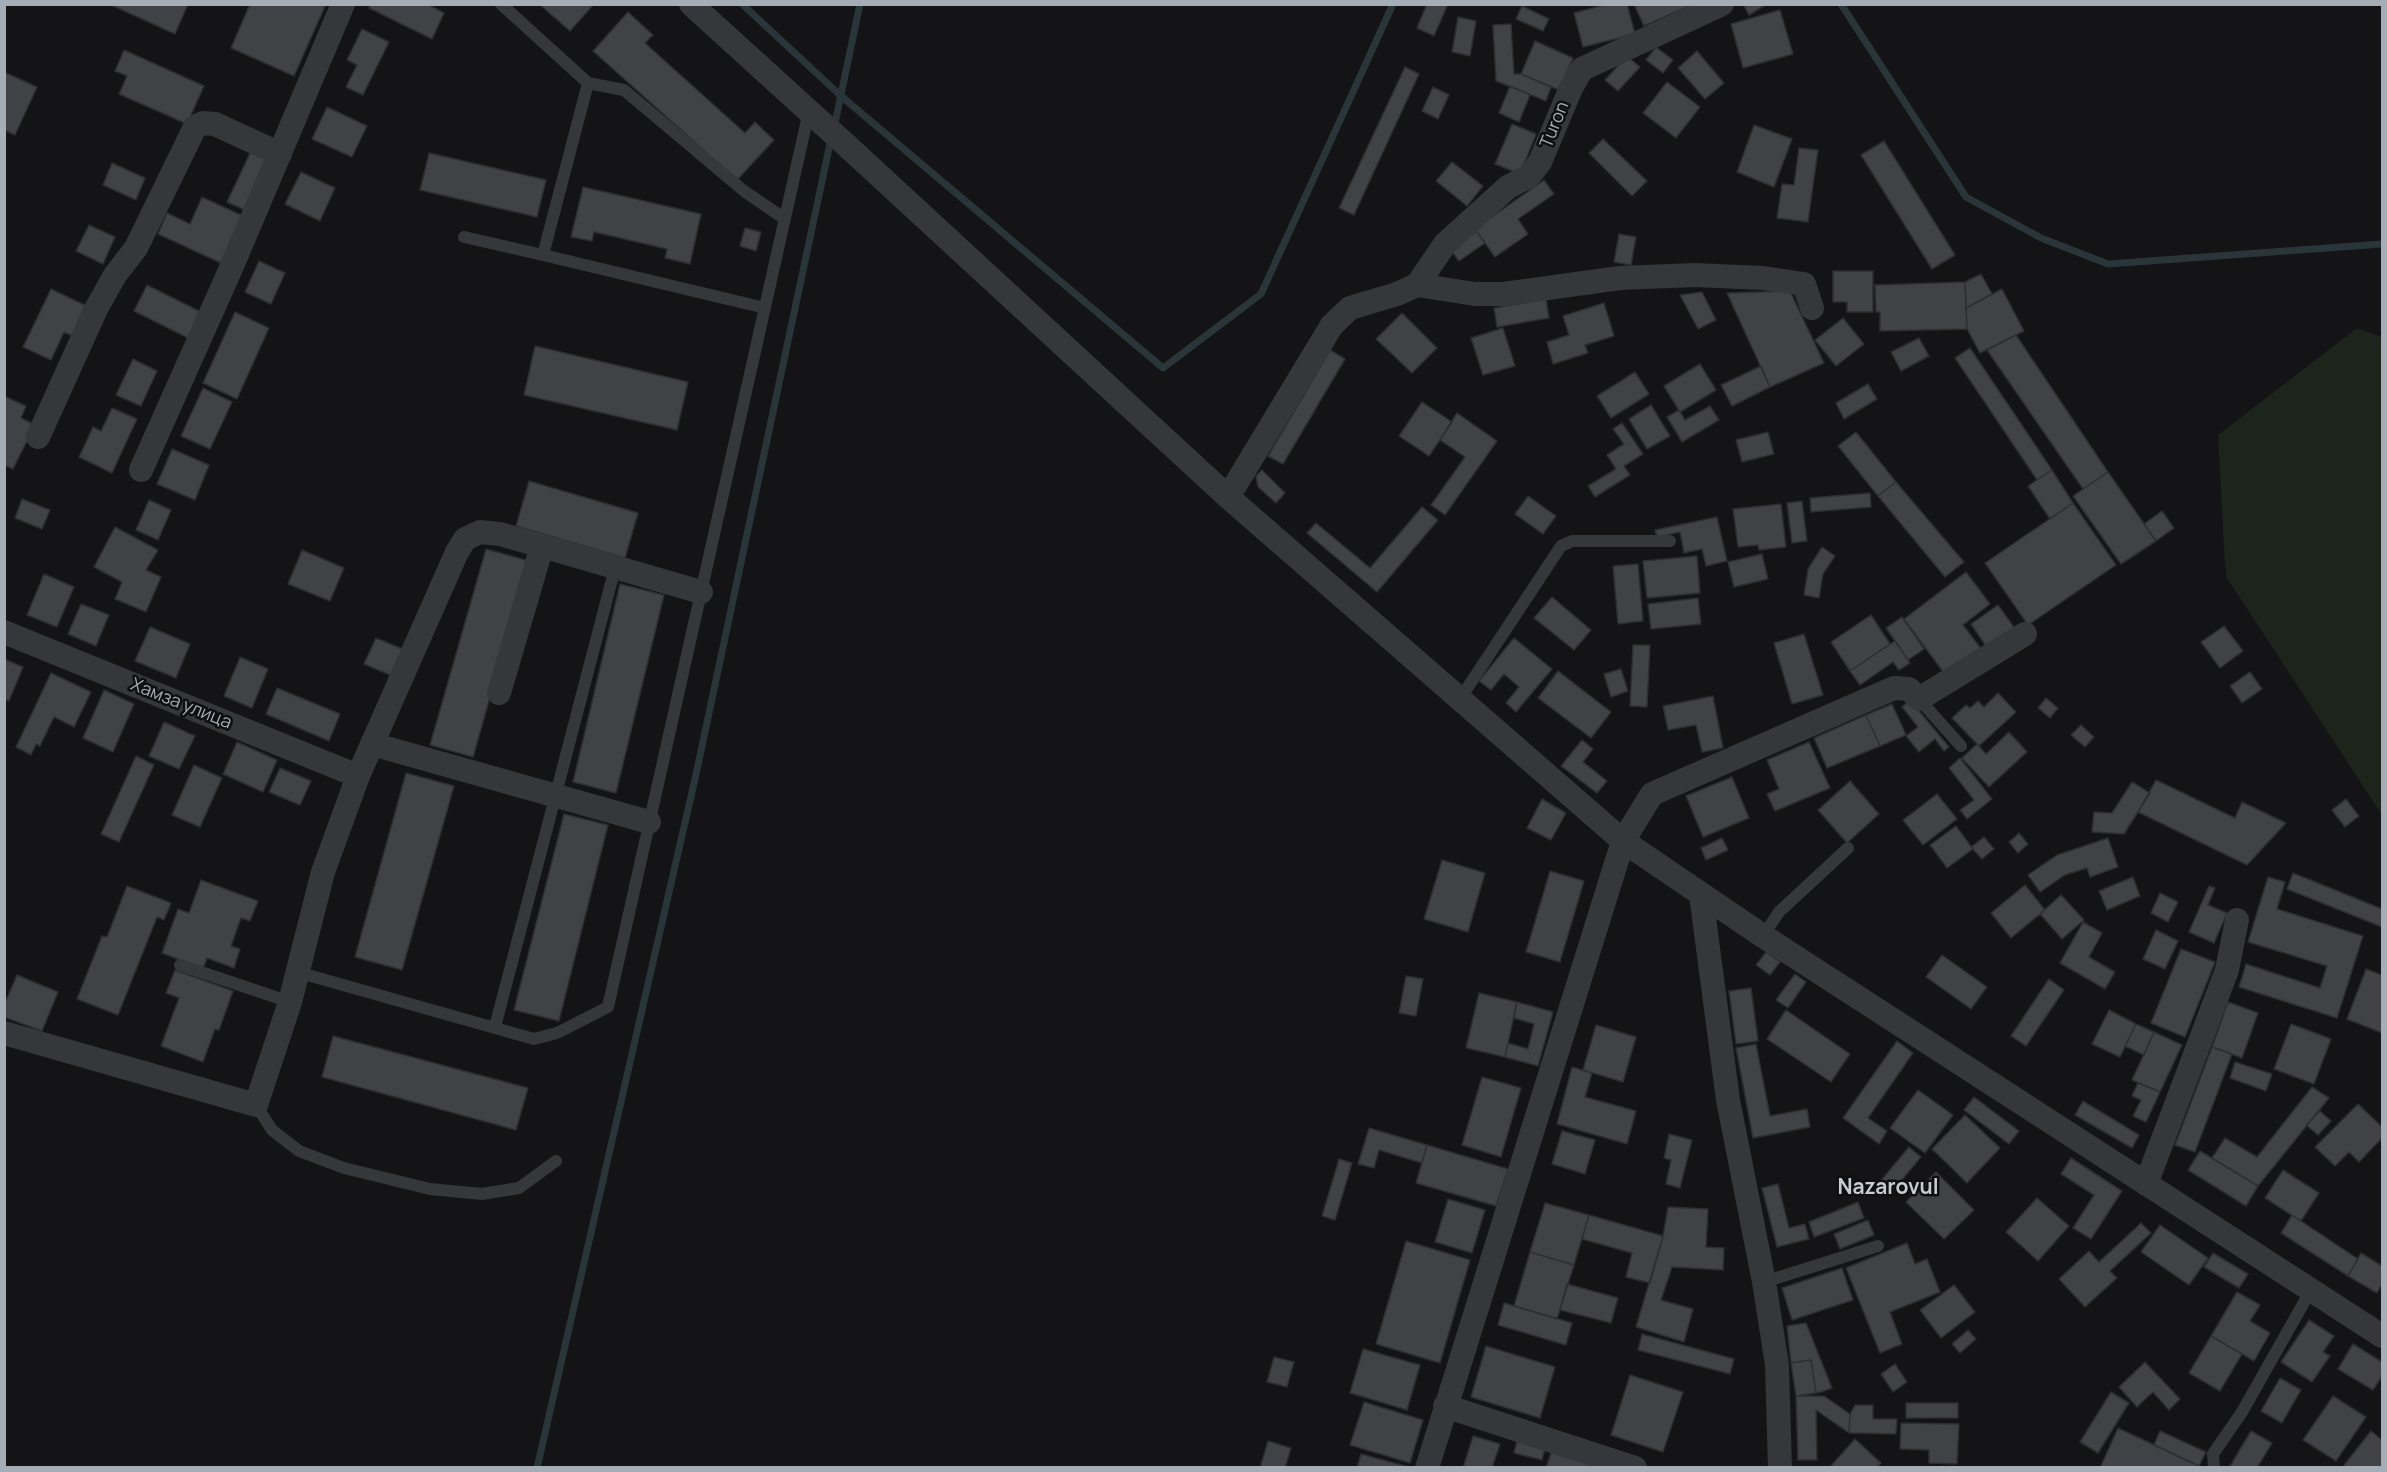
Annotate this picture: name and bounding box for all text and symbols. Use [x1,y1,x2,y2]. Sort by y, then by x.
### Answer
street label: Turon [1536,99,1574,151]
street label: Хамза улица [127,674,235,734]
district label: Nazarovul [1837,1175,1939,1201]

